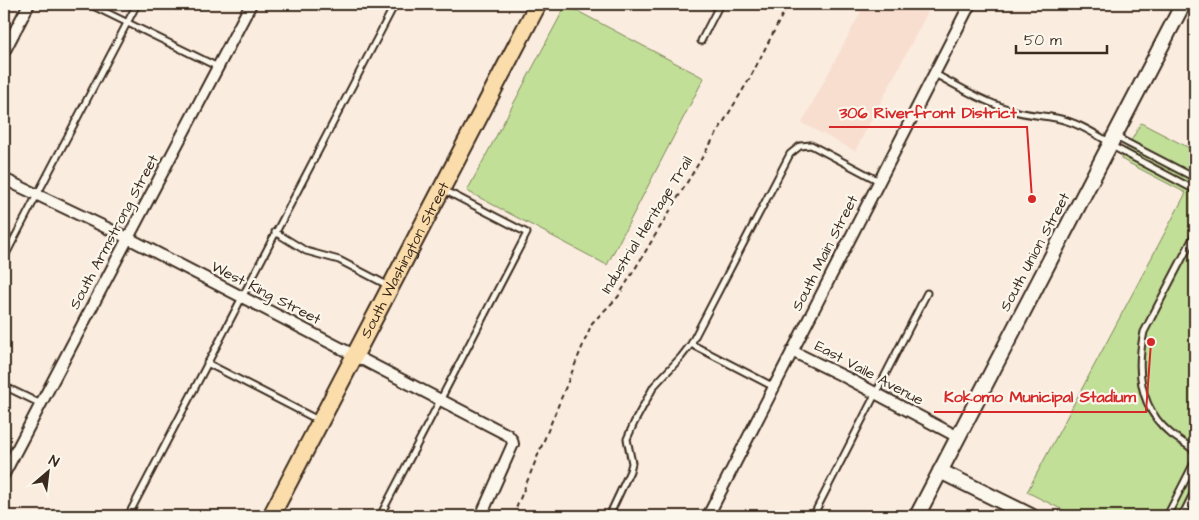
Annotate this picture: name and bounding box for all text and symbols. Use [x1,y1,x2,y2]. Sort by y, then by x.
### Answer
scale bar [1016,22,1108,54]
text: 50 m [1024,30,1062,51]
callout: 306 Riverfront District [829,96,1027,127]
text: 306 Riverfront District [838,102,1017,124]
street label: South Armstrong Street [64,151,165,314]
street label: Industrial Heritage Trail [596,152,699,298]
street label: South Washington Street [355,178,454,342]
street label: South Union Street [995,189,1075,315]
street label: South Main Street [787,192,863,314]
street label: West King Street [207,256,325,331]
street label: East Vaile Avenue [811,335,927,411]
callout: Kokomo Municipal Stadium [934,381,1146,412]
text: Kokomo Municipal Stadium [944,386,1136,408]
north arrow [22,448,72,498]
text: N [45,451,62,472]

